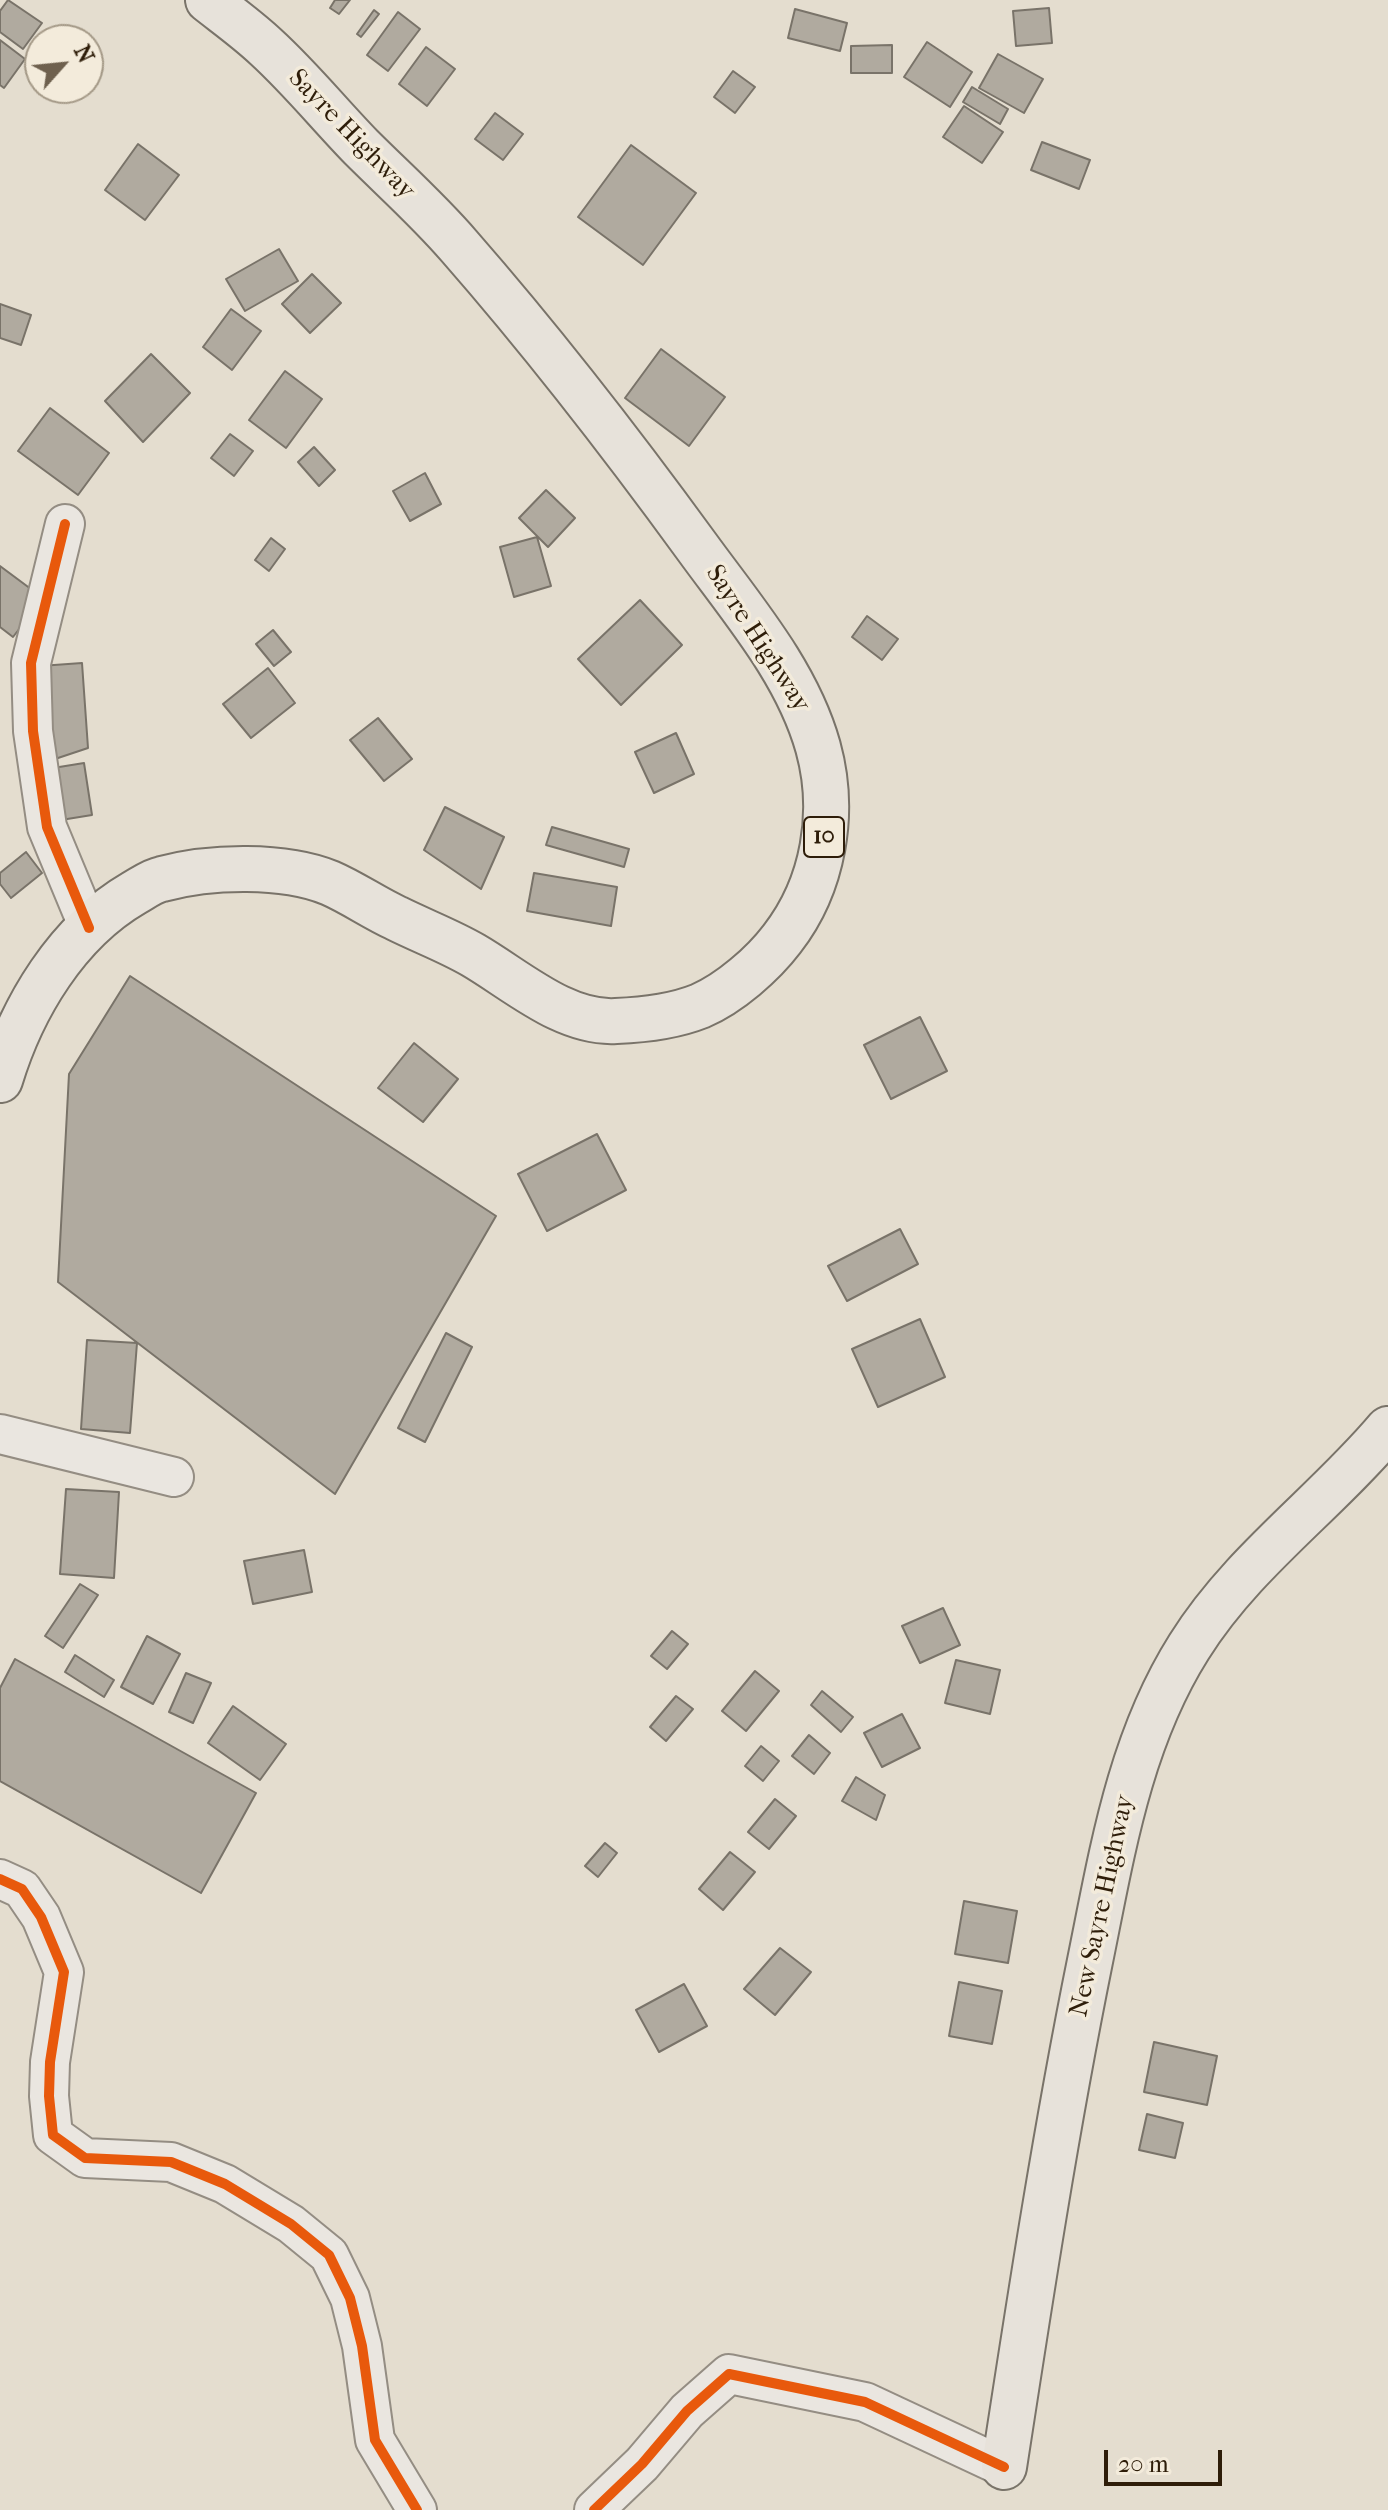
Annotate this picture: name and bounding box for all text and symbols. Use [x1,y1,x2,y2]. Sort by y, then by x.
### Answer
north arrow [24,24,104,104]
text: N [68,41,99,67]
street label: Sayre Highway [281,63,421,207]
street label: Sayre Highway [698,560,816,718]
road number: 10 [804,817,844,857]
street label: New Sayre Highway [1064,1792,1142,2020]
scale bar [1108,2434,1226,2484]
text: 20 m [1118,2450,1169,2478]

